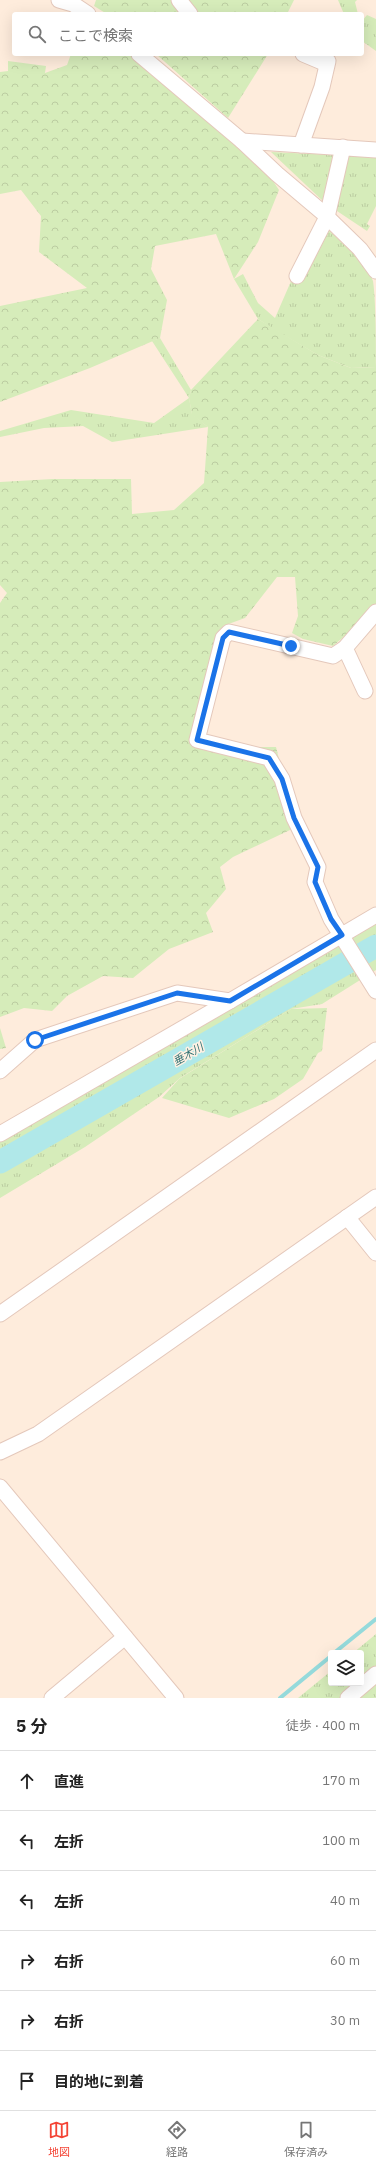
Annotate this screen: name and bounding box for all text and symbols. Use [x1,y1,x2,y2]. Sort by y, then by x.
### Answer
search box [12,12,364,56]
icon: search [26,23,48,45]
text: ここで検索 [58,26,133,45]
route end [282,637,300,655]
route start [26,1031,44,1049]
water label: 垂木川 [170,1039,207,1068]
map controls [328,1650,364,1686]
button: layers [328,1650,364,1686]
text: 5 分 [16,1715,47,1737]
text: 徒歩 · 400 m [286,1717,360,1734]
icon: ahead [16,1770,38,1792]
text: 直進 [54,1772,84,1791]
text: 170 m [322,1772,360,1789]
icon: left [16,1830,38,1852]
text: 左折 [54,1832,84,1851]
text: 100 m [322,1832,360,1849]
icon: left [16,1890,38,1912]
text: 左折 [54,1892,84,1911]
text: 40 m [330,1892,360,1909]
icon: right [16,1950,38,1972]
text: 右折 [54,1952,84,1971]
text: 60 m [330,1952,360,1969]
icon: right [16,2010,38,2032]
text: 右折 [54,2012,84,2031]
text: 30 m [330,2012,360,2029]
icon: arrive [16,2070,38,2092]
text: 目的地に到着 [54,2072,144,2091]
tab: 地図 [48,2119,70,2159]
tab: 経路 [166,2119,188,2159]
tab: 保存済み [284,2119,328,2159]

